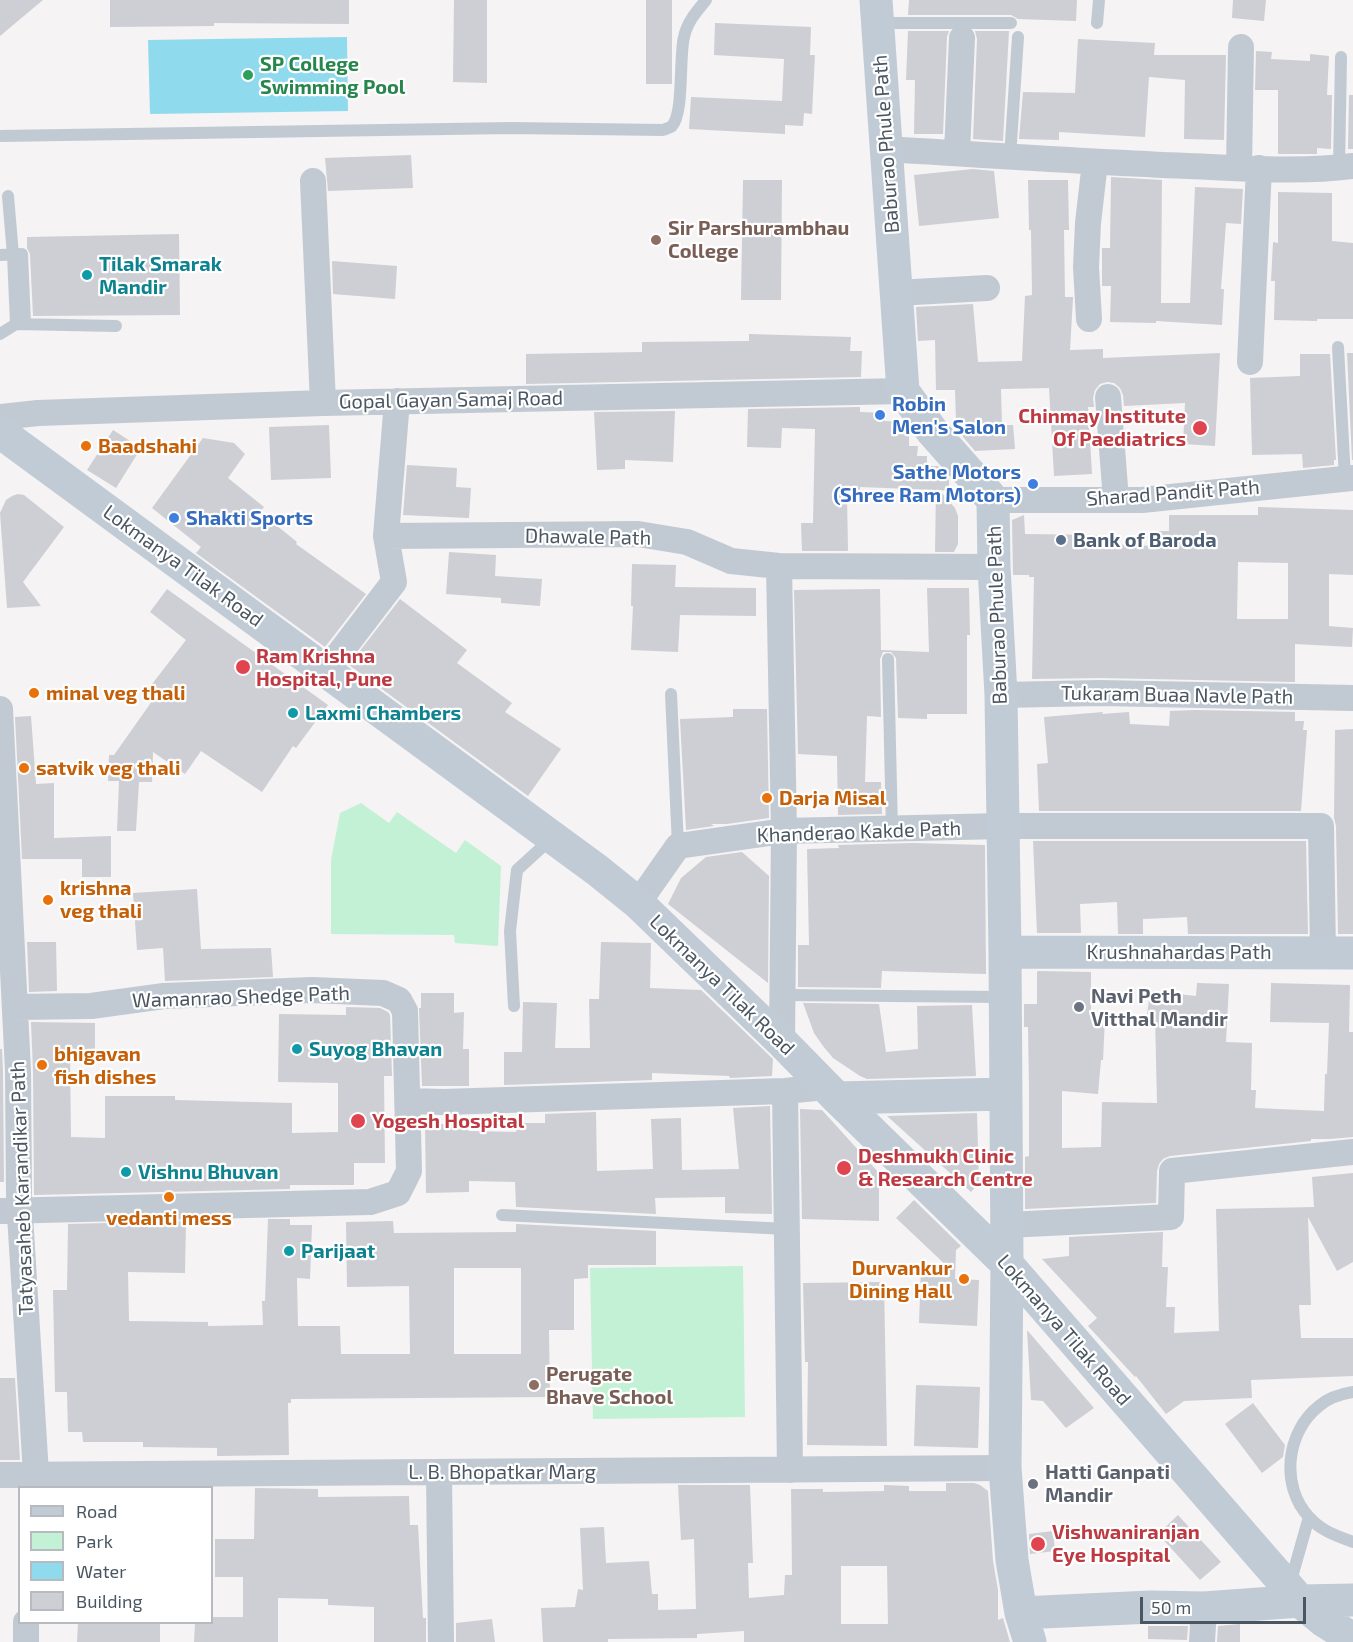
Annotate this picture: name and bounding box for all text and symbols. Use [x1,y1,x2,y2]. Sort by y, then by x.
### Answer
place label: SP College Swimming Pool [260,52,405,99]
street label: Baburao Phule Path [868,54,904,234]
marker: SP College Swimming Pool [241,68,255,82]
place label: Sir Parshurambhau College [668,216,849,263]
marker: Sir Parshurambhau College [649,233,663,247]
place label: Tilak Smarak Mandir [99,252,222,299]
marker: Tilak Smarak Mandir [80,268,94,282]
street label: Gopal Gayan Samaj Road [339,386,563,414]
place label: Robin Men's Salon [892,392,1006,439]
place label: Chinmay Institute Of Paediatrics [1018,404,1186,451]
marker: Robin Men's Salon [873,408,887,422]
marker: Chinmay Institute Of Paediatrics [1191,419,1209,437]
place label: Baadshahi [98,434,197,458]
marker: Baadshahi [79,439,93,453]
place label: Sathe Motors (Shree Ram Motors) [833,460,1021,507]
street label: Sharad Pandit Path [1086,475,1260,511]
marker: Sathe Motors (Shree Ram Motors) [1026,477,1040,491]
street label: Lokmanya Tilak Road [98,500,268,632]
place label: Shakti Sports [186,506,313,530]
marker: Shakti Sports [167,511,181,525]
street label: Dhawale Path [525,524,651,550]
street label: Baburao Phule Path [982,525,1012,705]
place label: Bank of Baroda [1073,528,1217,552]
marker: Bank of Baroda [1054,533,1068,547]
place label: Ram Krishna Hospital, Pune [256,644,393,691]
marker: Ram Krishna Hospital, Pune [234,658,252,676]
place label: minal veg thali [46,681,185,705]
street label: Tukaram Buaa Navle Path [1061,681,1293,709]
marker: minal veg thali [27,686,41,700]
place label: Laxmi Chambers [305,701,461,725]
marker: Laxmi Chambers [286,706,300,720]
place label: satvik veg thali [36,756,181,780]
marker: satvik veg thali [17,761,31,775]
place label: Darja Misal [779,786,886,810]
marker: Darja Misal [760,791,774,805]
street label: Khanderao Kakde Path [756,816,962,848]
place label: krishna veg thali [60,876,142,923]
marker: krishna veg thali [41,893,55,907]
street label: Lokmanya Tilak Road [645,910,799,1060]
street label: Krushnahardas Path [1086,940,1272,964]
street label: Wamanrao Shedge Path [132,981,350,1013]
place label: Navi Peth Vitthal Mandir [1091,984,1228,1031]
marker: Navi Peth Vitthal Mandir [1072,1000,1086,1014]
place label: Suyog Bhavan [309,1037,442,1061]
place label: bhigavan fish dishes [54,1042,156,1089]
marker: Suyog Bhavan [290,1042,304,1056]
marker: bhigavan fish dishes [35,1058,49,1072]
street label: Tatyasaheb Karandikar Path [6,1060,38,1316]
place label: Yogesh Hospital [372,1109,524,1133]
marker: Yogesh Hospital [349,1112,367,1130]
place label: Deshmukh Clinic & Research Centre [858,1144,1033,1191]
marker: Deshmukh Clinic & Research Centre [835,1159,853,1177]
place label: Vishnu Bhuvan [138,1160,278,1184]
marker: Vishnu Bhuvan [119,1165,133,1179]
marker: vedanti mess [162,1190,176,1204]
place label: vedanti mess [106,1206,232,1230]
place label: Parijaat [301,1239,375,1263]
marker: Parijaat [282,1244,296,1258]
street label: Lokmanya Tilak Road [992,1250,1136,1410]
place label: Durvankur Dining Hall [849,1256,952,1303]
marker: Durvankur Dining Hall [957,1272,971,1286]
place label: Perugate Bhave School [546,1362,673,1409]
marker: Perugate Bhave School [527,1378,541,1392]
street label: L. B. Bhopatkar Marg [408,1460,596,1484]
place label: Hatti Ganpati Mandir [1045,1460,1170,1507]
marker: Hatti Ganpati Mandir [1026,1477,1040,1491]
legend [18,1486,213,1624]
text: Road [76,1500,117,1522]
place label: Vishwaniranjan Eye Hospital [1052,1520,1200,1567]
text: Park [76,1530,113,1552]
marker: Vishwaniranjan Eye Hospital [1029,1535,1047,1553]
text: Water [76,1560,126,1582]
scale bar [1143,1585,1310,1623]
text: Building [76,1590,143,1612]
text: 50 m [1151,1596,1191,1618]

